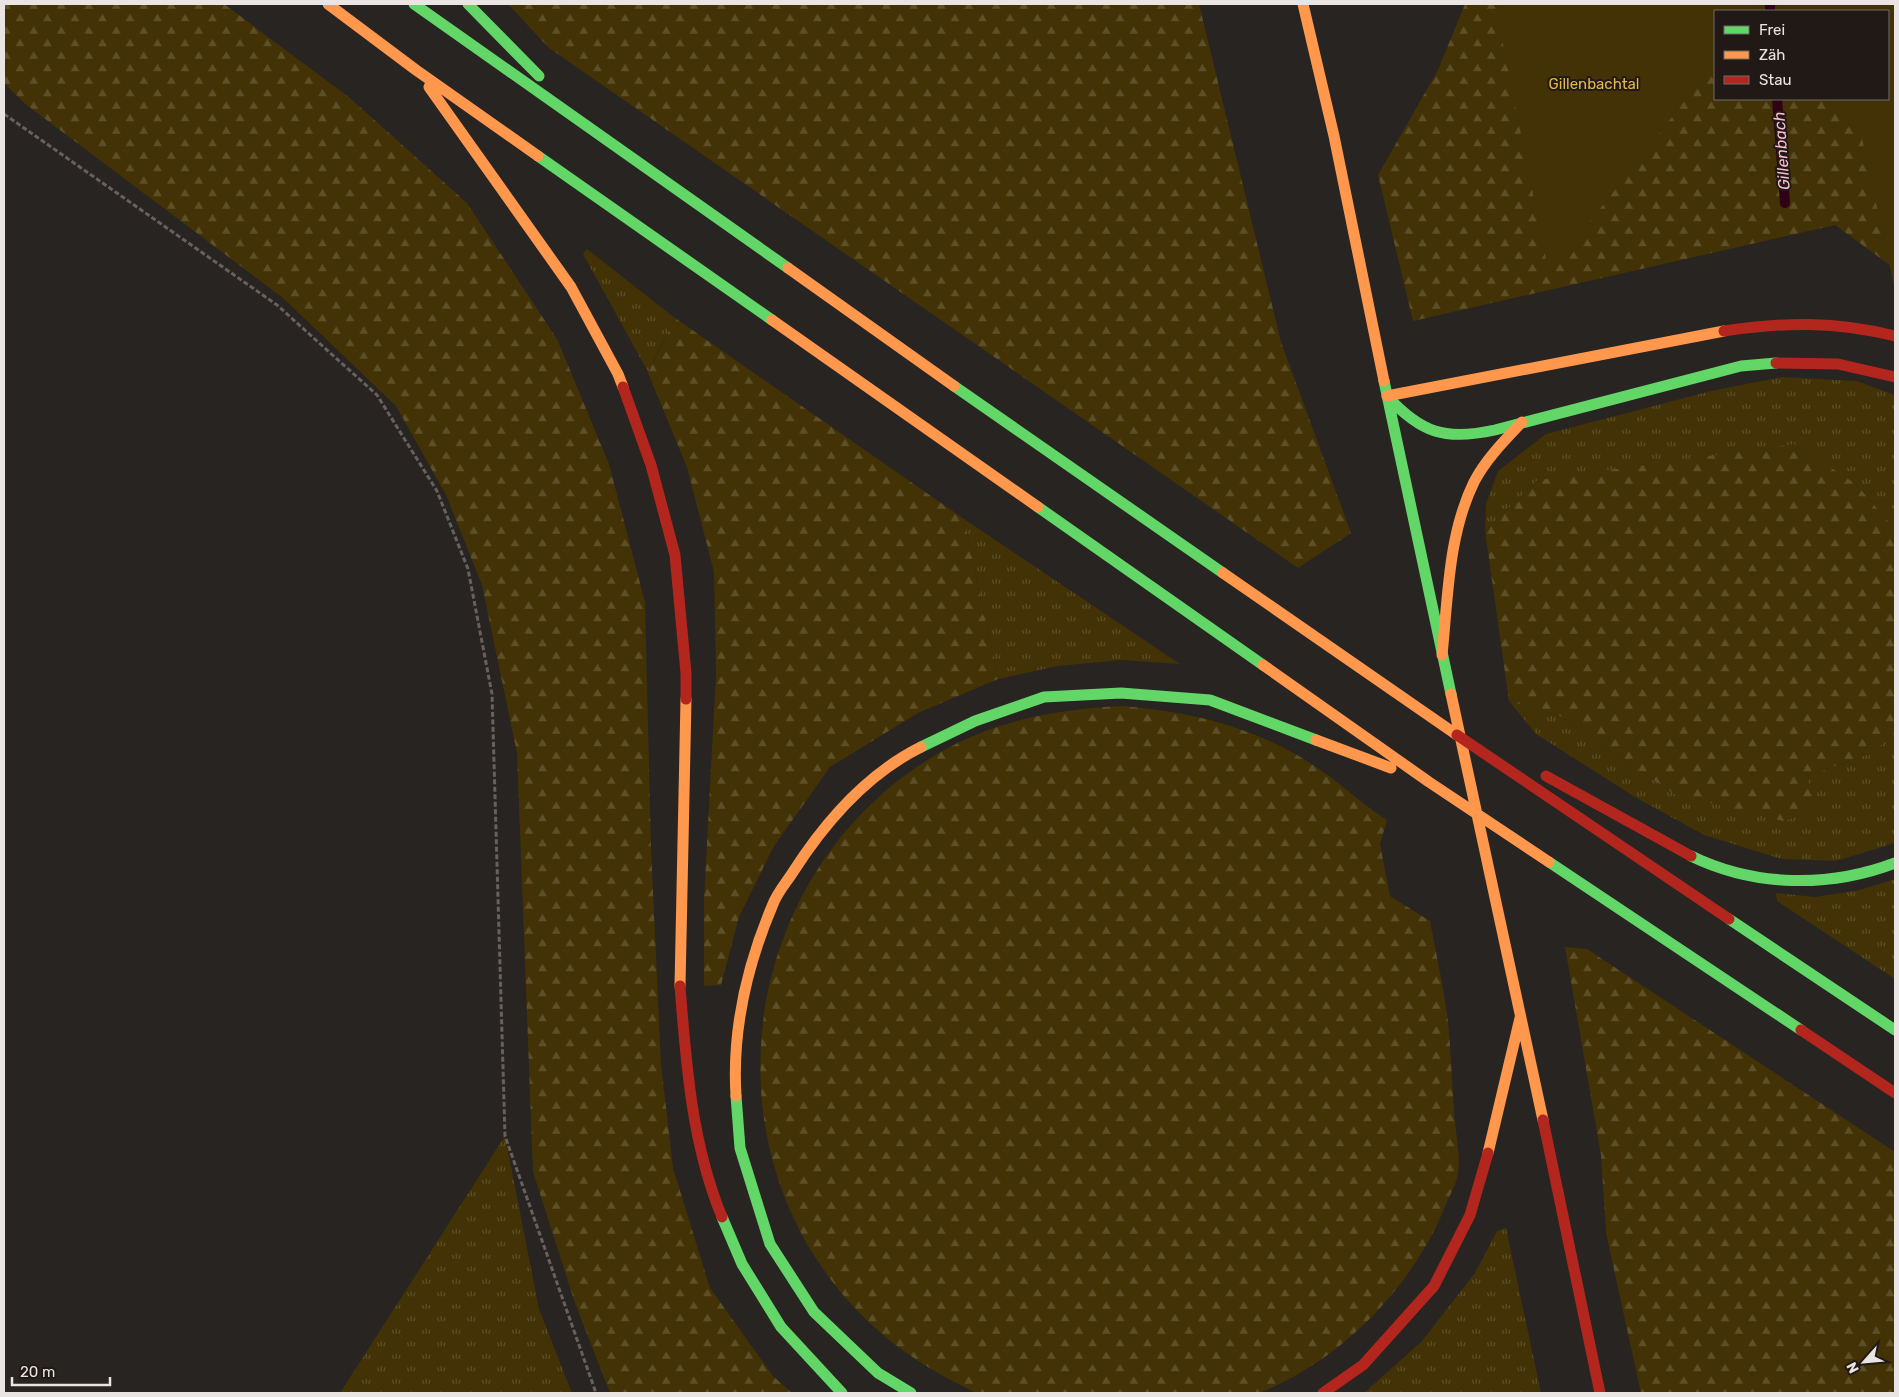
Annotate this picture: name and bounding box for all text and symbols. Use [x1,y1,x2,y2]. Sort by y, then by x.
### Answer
legend [1714,10,1889,100]
text: Frei [1759,21,1785,39]
text: Zäh [1759,46,1785,64]
text: Stau [1759,71,1792,89]
park label: Gillenbachtal [1549,75,1639,93]
water label: Gillenbach [1769,111,1794,191]
north arrow [1839,1337,1889,1387]
scale bar [12,1354,110,1386]
text: N [1843,1359,1863,1376]
text: 20 m [20,1363,55,1381]

